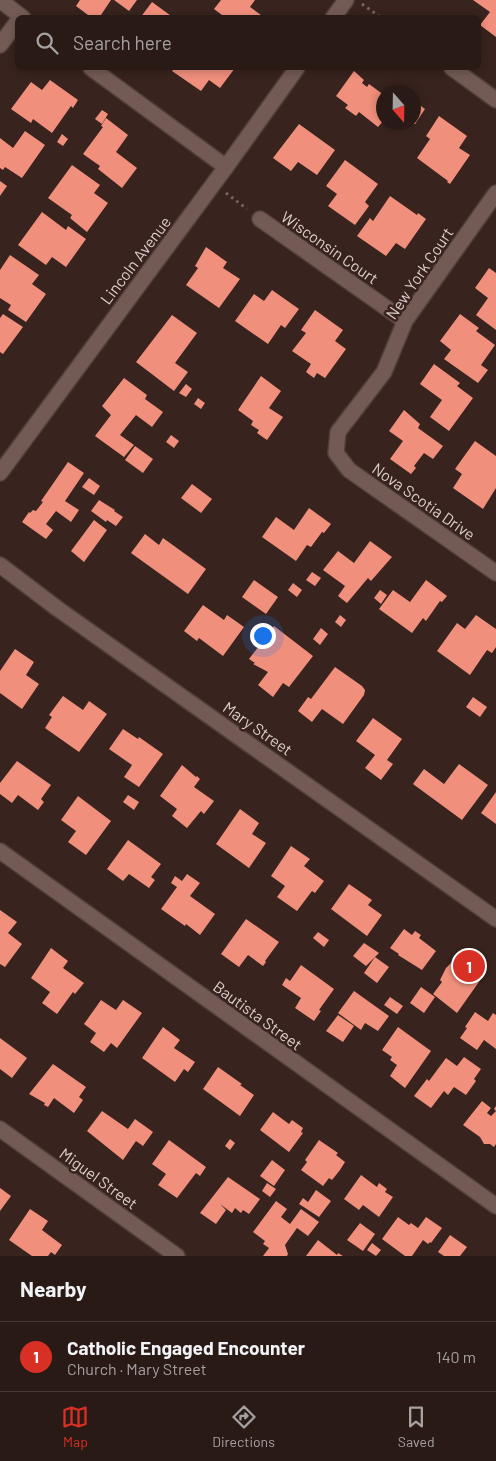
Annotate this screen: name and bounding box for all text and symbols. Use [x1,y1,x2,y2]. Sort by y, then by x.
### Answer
search box [15,15,481,70]
icon: search [33,29,61,57]
text: Search here [73,31,172,54]
north arrow [376,85,421,130]
street label: Wisconsin Court [278,207,382,287]
street label: Lincoln Avenue [96,212,174,308]
street label: New York Court [381,224,457,322]
street label: Nova Scotia Drive [369,458,479,544]
your location [250,623,276,649]
street label: Mary Street [220,697,296,759]
pin: 1 [453,947,485,985]
street label: Bautista Street [210,976,306,1054]
street label: Miguel Street [56,1143,142,1213]
text: Nearby [20,1276,86,1301]
text: Catholic Engaged Encounter [67,1336,305,1359]
text: 1 [33,1347,39,1366]
text: 140 m [436,1347,476,1366]
text: Church · Mary Street [67,1359,207,1378]
tab: Map [61,1403,89,1450]
tab: Directions [212,1403,275,1450]
tab: Saved [398,1403,435,1450]

